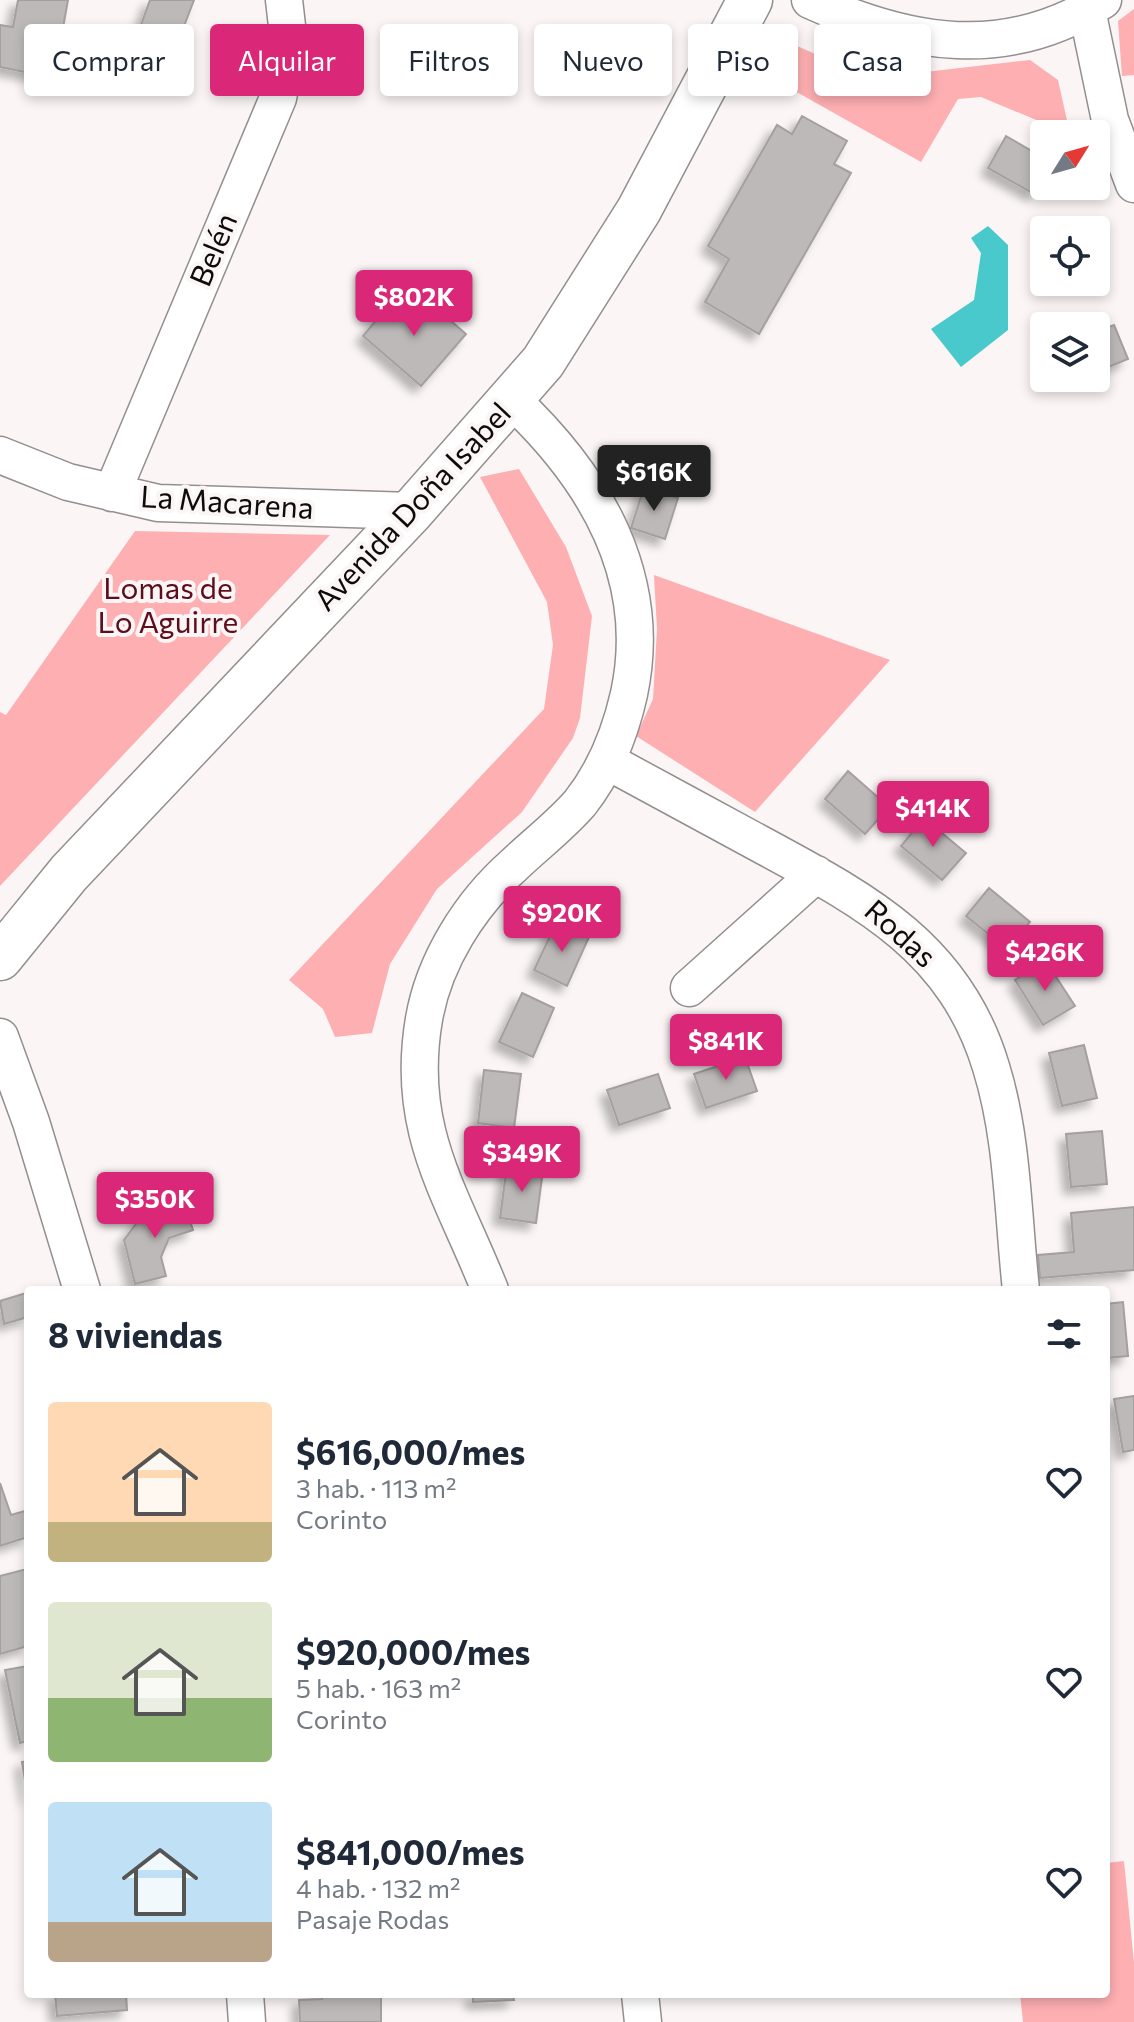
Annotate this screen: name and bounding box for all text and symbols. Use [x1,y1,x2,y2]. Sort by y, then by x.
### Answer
chip: Comprar [24,24,194,96]
chip: Alquilar [210,24,364,96]
chip: Filtros [380,24,518,96]
chip: Nuevo [534,24,672,96]
chip: Piso [688,24,798,96]
chip: Casa [814,24,931,96]
north arrow [1030,120,1110,200]
map controls [1030,120,1110,392]
street label: Belén [180,207,244,291]
button: locate [1030,216,1110,296]
pin: $802K [358,270,470,338]
text: $802K [373,280,455,311]
button: layers [1030,312,1110,392]
street label: Avenida Doña Isabel [305,393,517,617]
pin: $616K [598,445,710,513]
text: $616K [616,455,692,486]
street label: La Macarena [139,476,315,525]
park label: Lomas de Lo Aguirre [98,568,238,639]
pin: $414K [877,781,989,849]
text: $414K [895,791,971,822]
pin: $920K [506,886,618,954]
street label: Rodas [858,890,945,974]
text: $920K [522,896,602,927]
pin: $426K [989,925,1101,993]
text: $426K [1005,935,1085,966]
pin: $841K [670,1014,782,1082]
text: $841K [688,1024,764,1055]
pin: $349K [466,1126,578,1194]
text: $349K [482,1136,562,1167]
pin: $350K [99,1172,211,1240]
text: $350K [115,1182,195,1213]
icon: filters [1042,1312,1086,1356]
text: 8 viviendas [48,1313,223,1355]
text: $616,000/mes [296,1430,525,1472]
icon: home [112,1434,208,1530]
icon: heart [1042,1460,1086,1504]
text: 3 hab. · 113 m² [296,1472,456,1503]
text: Corinto [296,1503,387,1534]
text: $920,000/mes [296,1630,530,1672]
icon: home [112,1634,208,1730]
icon: heart [1042,1660,1086,1704]
text: 5 hab. · 163 m² [296,1672,461,1703]
text: Corinto [296,1703,387,1734]
text: $841,000/mes [296,1830,525,1872]
icon: home [112,1834,208,1930]
icon: heart [1042,1860,1086,1904]
text: 4 hab. · 132 m² [296,1872,460,1903]
text: Pasaje Rodas [296,1903,449,1934]

